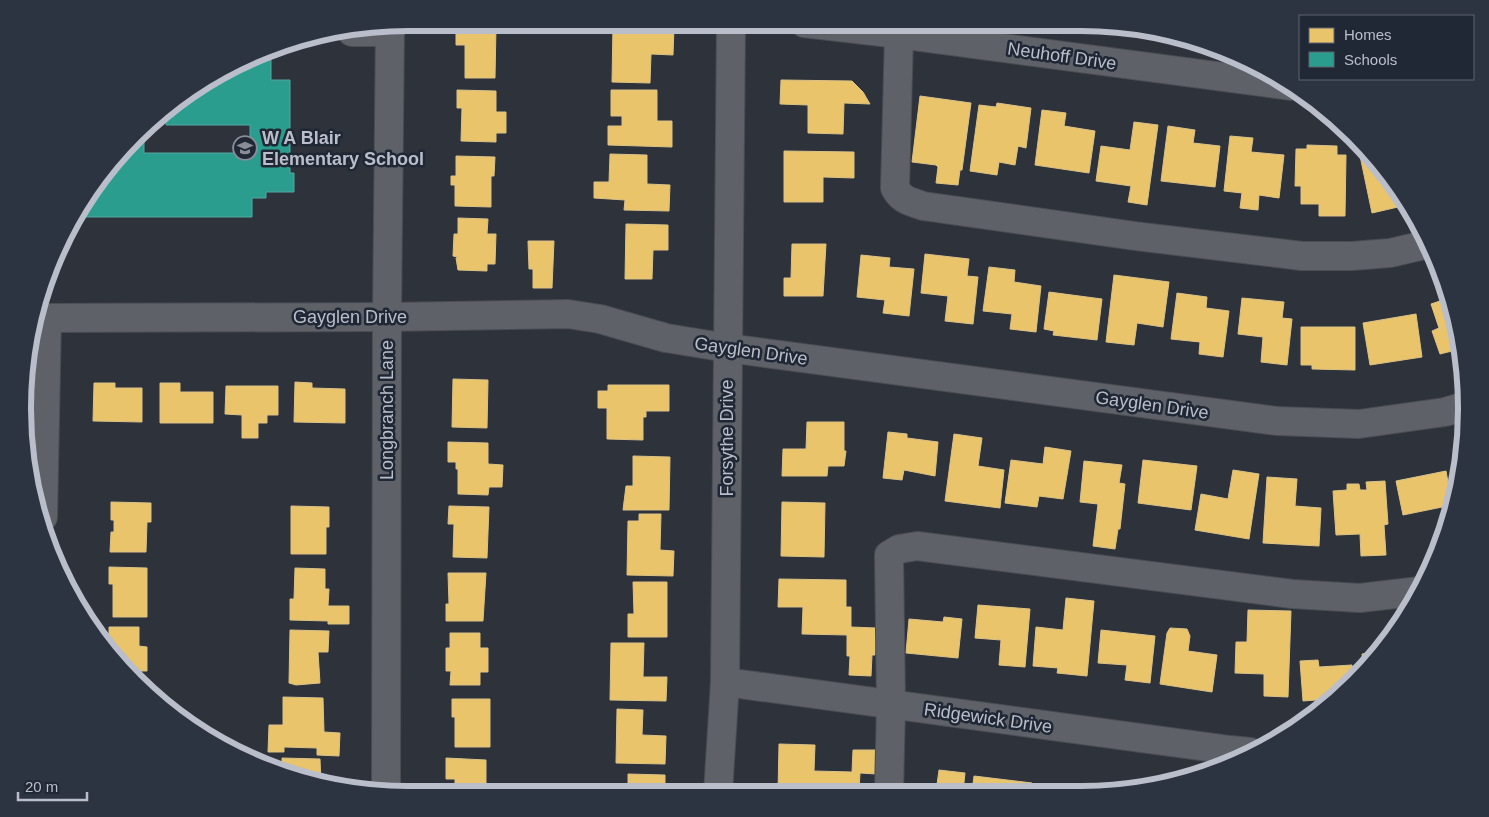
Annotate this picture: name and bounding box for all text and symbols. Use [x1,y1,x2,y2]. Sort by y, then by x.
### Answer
legend [1299,15,1474,80]
text: Homes [1344,26,1392,43]
street label: Neuhoff Drive [1006,38,1118,74]
text: Schools [1344,51,1397,68]
place label: W A Blair Elementary School [262,128,424,169]
school or university icon: W A Blair Elementary School [232,135,258,161]
street label: Gayglen Drive [293,307,407,327]
street label: Gayglen Drive [693,333,809,369]
street label: Longbranch Lane [377,340,397,480]
street label: Forsythe Drive [717,379,737,497]
street label: Gayglen Drive [1094,387,1210,423]
street label: Ridgewick Drive [923,699,1053,737]
scale bar [18,770,86,802]
text: 20 m [25,778,58,795]

